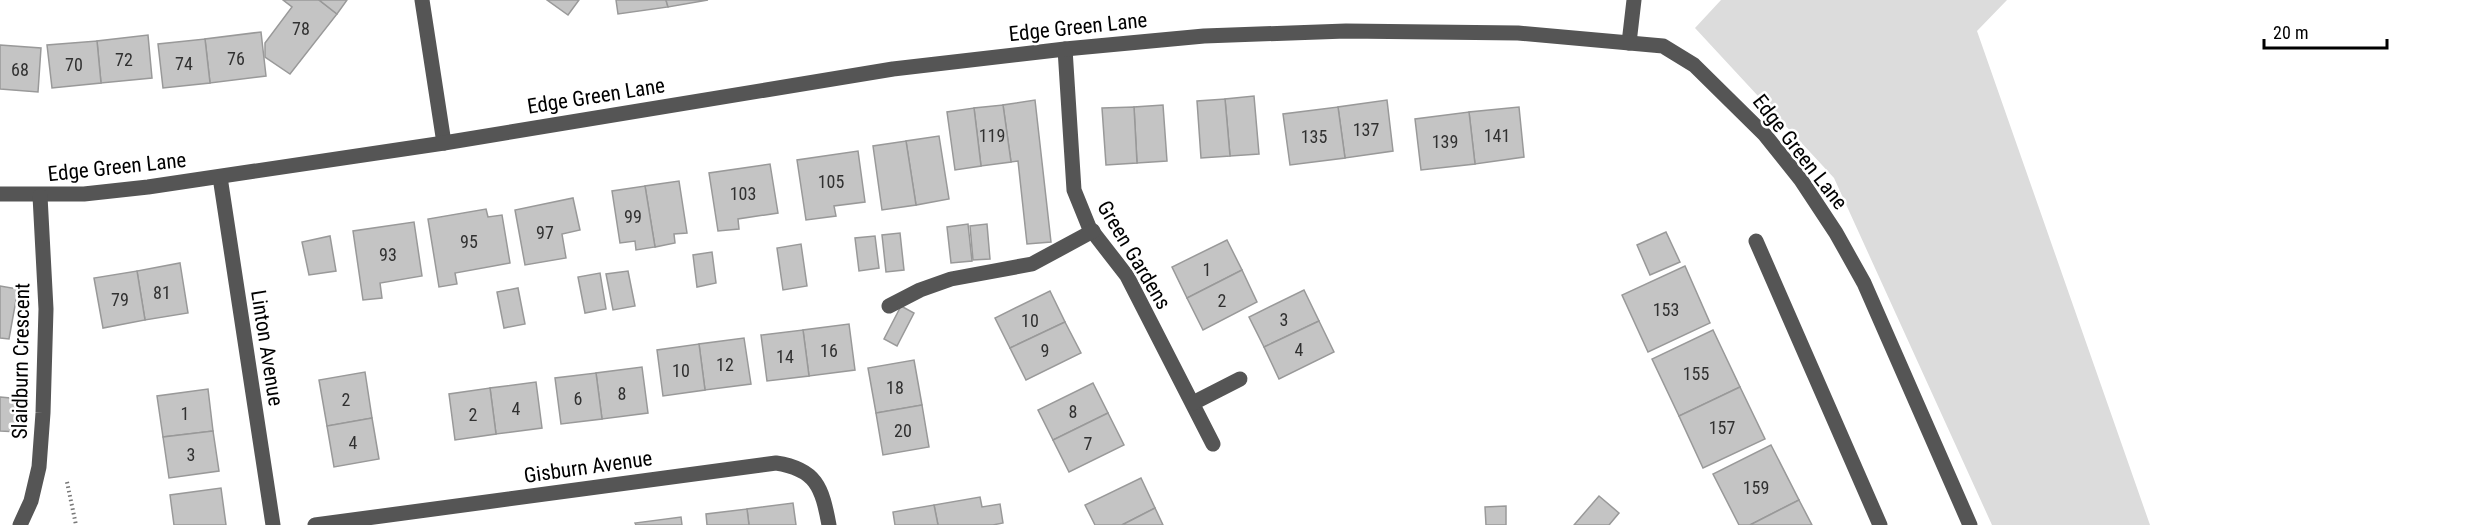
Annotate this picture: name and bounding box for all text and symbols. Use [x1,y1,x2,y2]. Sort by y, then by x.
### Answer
street label: Edge Green Lane [1008,8,1149,46]
scale bar [2264,12,2387,50]
house number: 78 [292,18,310,39]
text: 20 m [2273,22,2308,43]
house number: 76 [227,48,245,69]
house number: 72 [115,49,133,70]
house number: 74 [175,53,193,74]
house number: 70 [65,54,83,75]
house number: 68 [11,59,29,80]
street label: Edge Green Lane [525,73,667,119]
street label: Edge Green Lane [1748,90,1852,214]
house number: 137 [1353,119,1379,140]
house number: 119 [979,125,1005,146]
house number: 141 [1484,125,1510,146]
house number: 135 [1301,126,1327,147]
house number: 139 [1432,131,1458,152]
street label: Edge Green Lane [47,148,188,186]
house number: 105 [818,171,844,192]
house number: 103 [730,183,756,204]
street label: Green Gardens [1092,197,1176,313]
house number: 99 [624,206,642,227]
house number: 97 [536,222,554,243]
house number: 95 [460,231,478,252]
house number: 93 [379,244,397,265]
house number: 1 [1203,259,1211,280]
house number: 81 [153,282,171,303]
street label: Slaidburn Crescent [8,283,34,439]
street label: Linton Avenue [246,288,288,408]
house number: 79 [111,289,129,310]
house number: 2 [1218,290,1227,311]
house number: 153 [1653,299,1679,320]
house number: 3 [1280,309,1288,330]
house number: 10 [1021,310,1039,331]
house number: 4 [1295,339,1304,360]
house number: 16 [820,340,838,361]
house number: 9 [1041,340,1049,361]
house number: 14 [776,346,794,367]
house number: 12 [716,354,734,375]
house number: 10 [672,360,690,381]
house number: 155 [1683,363,1709,384]
house number: 18 [886,377,904,398]
house number: 8 [618,383,626,404]
house number: 6 [574,388,582,409]
house number: 2 [342,389,351,410]
house number: 4 [512,398,521,419]
house number: 8 [1069,401,1077,422]
house number: 1 [181,403,189,424]
house number: 2 [469,404,478,425]
house number: 157 [1709,417,1735,438]
house number: 20 [894,420,912,441]
house number: 4 [349,432,358,453]
house number: 7 [1084,433,1093,454]
house number: 3 [187,444,195,465]
street label: Gisburn Avenue [522,446,654,488]
house number: 159 [1743,477,1769,498]

